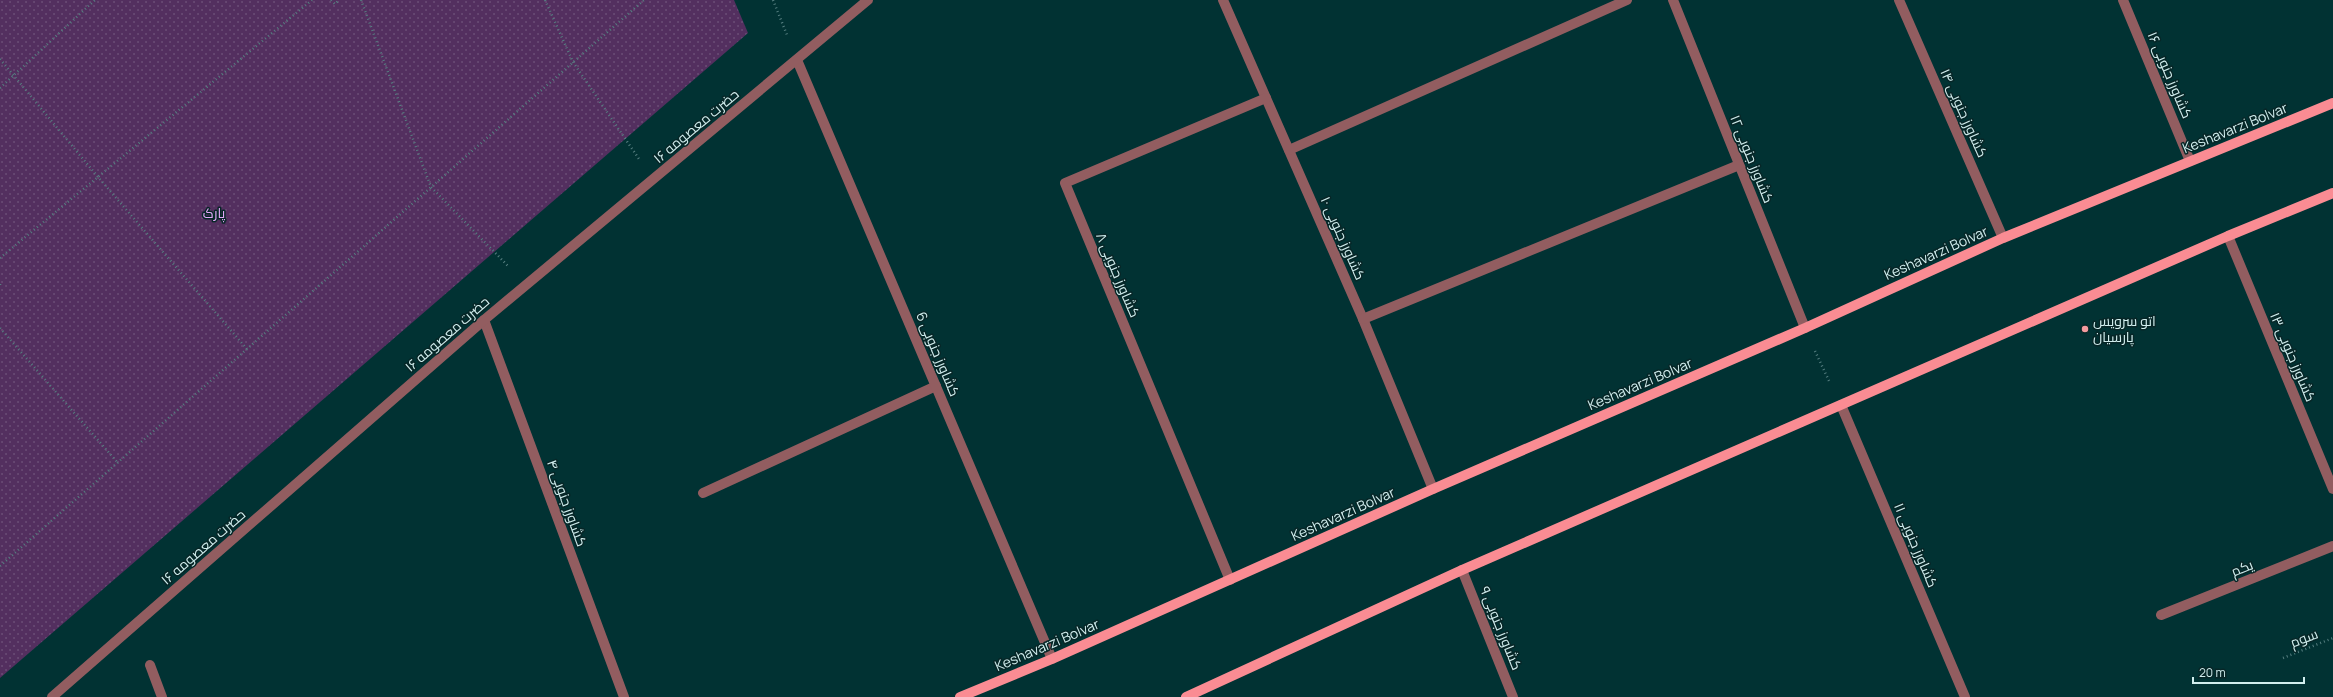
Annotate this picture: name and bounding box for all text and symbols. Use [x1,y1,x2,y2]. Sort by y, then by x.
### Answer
street label: کشاورز جنوبی ۱۶ [2144,28,2197,121]
street label: کشاورز جنوبی ۱۴ [1936,65,1993,160]
street label: حضرت معصومه ۱۶ [649,84,742,167]
street label: Keshavarzi Bolvar [2179,98,2290,157]
street label: کشاورز جنوبی ۱۲ [1726,112,1779,206]
street label: کشاورز جنوبی ۱۰ [1317,193,1370,283]
park label: پارک [203,203,226,223]
street label: Keshavarzi Bolvar [1881,221,1991,284]
street label: کشاورز جنوبی ۸ [1092,230,1145,320]
street label: حضرت معصومه ۱۶ [400,292,493,376]
street label: کشاورز جنوبی 6 [912,309,965,399]
street label: کشاورز جنوبی ۱۳ [2266,309,2321,404]
place label: اتو سرویس پارسیان [2093,311,2156,347]
marker: اتو سرویس پارسیان [2080,324,2090,334]
street label: Keshavarzi Bolvar [1585,353,1695,414]
street label: کشاورز جنوبی ۴ [543,457,592,549]
street label: Keshavarzi Bolvar [1288,482,1398,545]
street label: کشاورز جنوبی ۱۱ [1890,500,1943,590]
street label: حضرت معصومه ۱۶ [156,505,249,589]
street label: یکم [2228,554,2256,581]
street label: کشاورز جنوبی ۹ [1476,583,1527,673]
street label: Keshavarzi Bolvar [992,614,1102,675]
street label: سوم [2287,624,2321,652]
scale bar [2193,659,2304,685]
text: 20 m [2199,664,2226,681]

